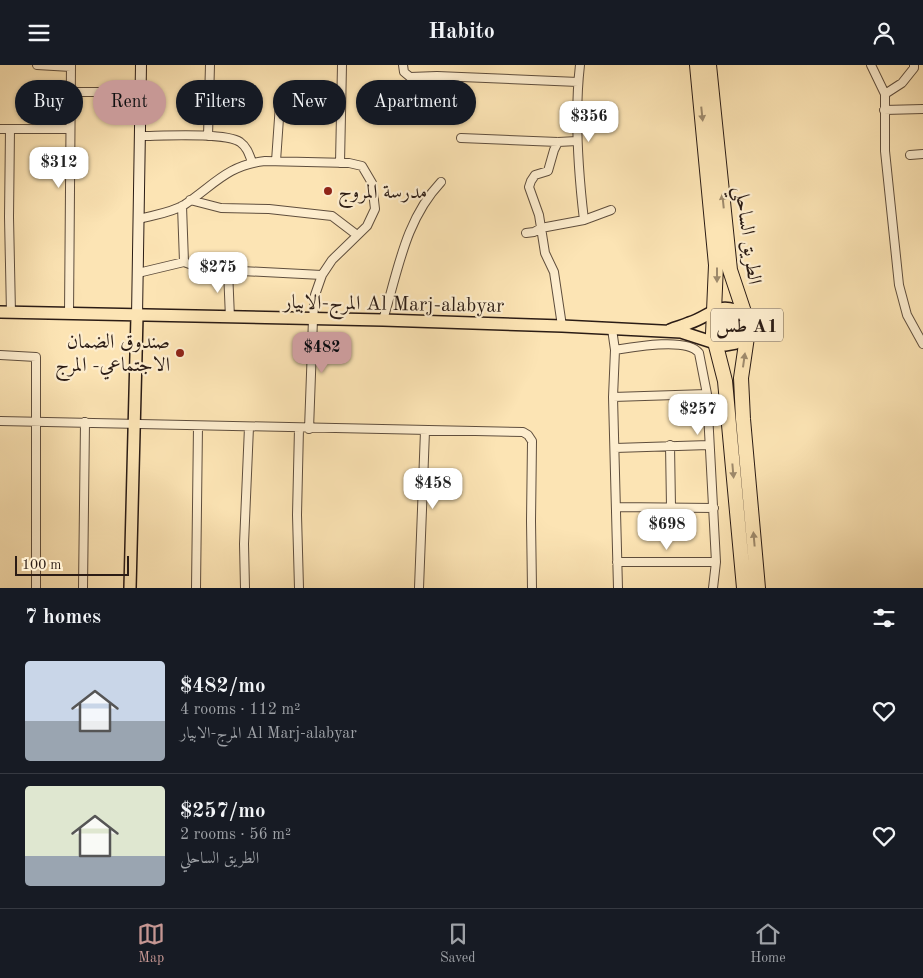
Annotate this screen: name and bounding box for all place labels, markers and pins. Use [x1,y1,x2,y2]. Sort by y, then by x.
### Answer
pin: $356 [559,101,619,143]
pin: $312 [29,147,89,189]
place label: مدرسة المروج [338,183,427,209]
marker: مدرسة المروج [322,185,334,197]
pin: $275 [188,251,248,294]
pin: $482 [292,331,352,374]
place label: صندوق الضمان الاجتماعي- المرج [55,333,170,382]
marker: صندوق الضمان الاجتماعي- المرج [174,347,186,359]
pin: $257 [668,393,728,436]
pin: $458 [403,467,463,510]
pin: $698 [637,509,697,551]

